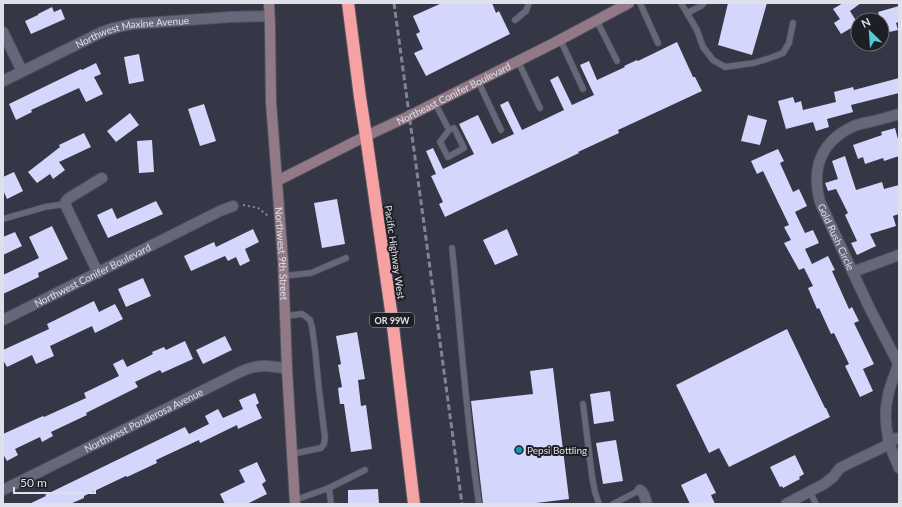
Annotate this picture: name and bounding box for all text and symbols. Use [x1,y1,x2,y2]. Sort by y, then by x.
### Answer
north arrow [850,12,890,52]
street label: Northwest Maxine Avenue [73,14,189,50]
text: N [859,15,872,30]
street label: Northeast Conifer Boulevard [395,60,512,127]
street label: Gold Rush Circle [815,201,857,272]
street label: Pacific Highway West [382,204,408,300]
street label: Northwest 9th Street [273,206,290,301]
street label: Northwest Conifer Boulevard [32,241,153,309]
road number: OR 99W [370,313,414,327]
street label: Northwest Ponderosa Avenue [82,385,205,455]
place label: Pepsi Bottling [527,444,587,456]
marker: Pepsi Bottling [514,445,524,455]
scale bar [14,469,95,495]
text: 50 m [20,475,47,490]

